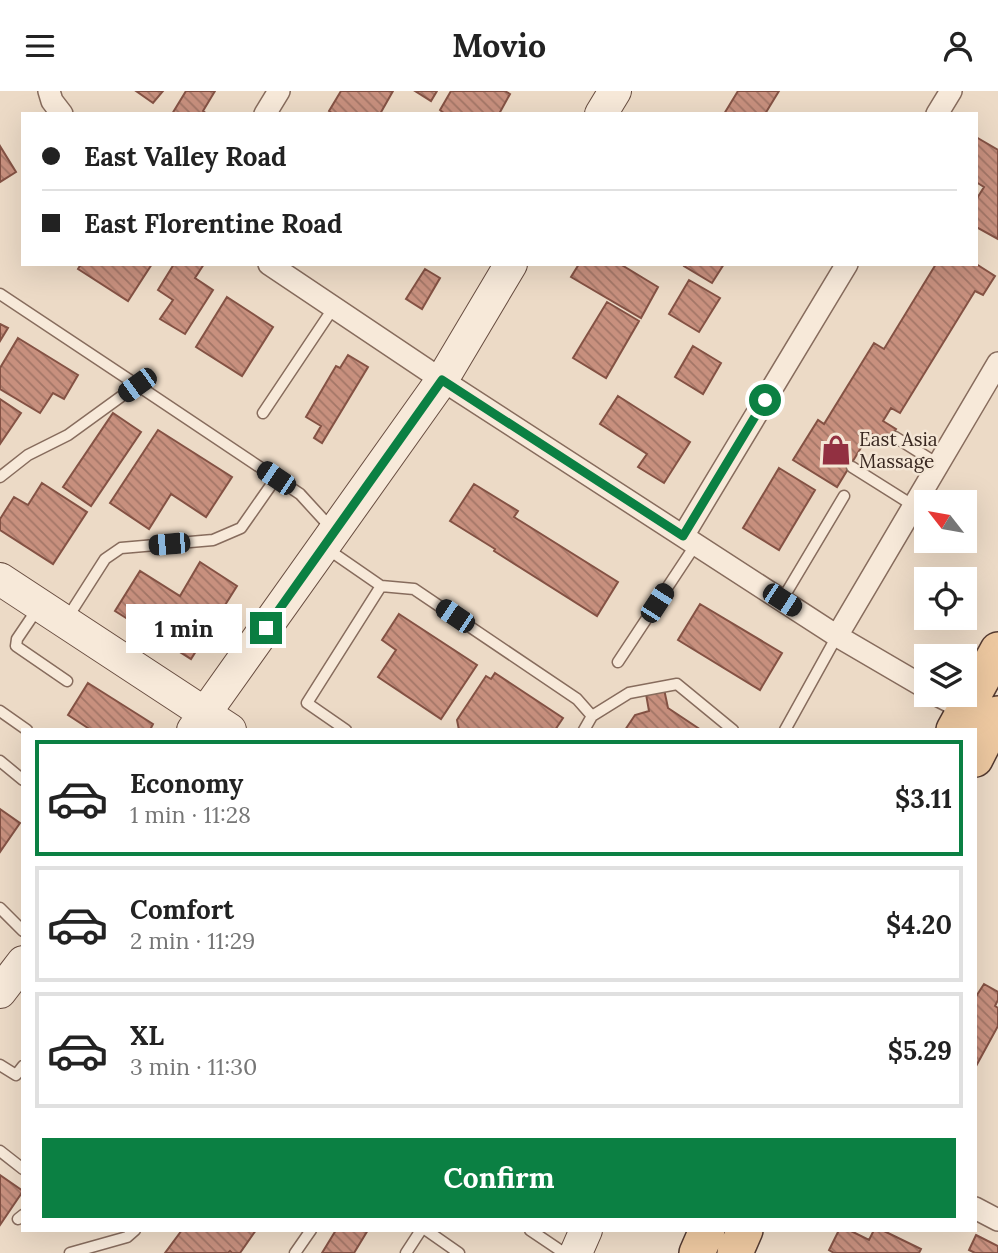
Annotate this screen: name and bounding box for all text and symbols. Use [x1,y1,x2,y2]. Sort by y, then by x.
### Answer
text: Movio [452,25,546,66]
icon: menu [21,27,59,65]
icon: person [939,27,977,65]
text: East Valley Road [84,140,287,173]
text: East Florentine Road [84,207,343,240]
car [114,364,161,406]
route start [749,384,781,416]
place label: East Asia Massage [859,427,938,473]
shop icon: East Asia Massage [819,433,853,467]
car [253,458,300,498]
north arrow [914,490,976,553]
map controls [914,490,977,707]
car [148,532,191,556]
button: locate [914,567,977,630]
car [637,580,678,626]
car [759,580,806,620]
car [432,596,479,636]
callout: 1 min [126,603,242,653]
route end [250,612,282,644]
text: 1 min [155,614,213,643]
button: layers [914,644,977,707]
icon: car [46,767,109,830]
text: Economy [130,767,243,800]
text: $3.11 [895,782,952,815]
text: 1 min · 11:28 [130,800,251,829]
icon: car [46,893,109,956]
text: Comfort [130,893,234,926]
text: $4.20 [886,908,952,941]
text: 2 min · 11:29 [130,926,255,955]
icon: car [46,1019,109,1082]
text: XL [130,1019,164,1052]
text: $5.29 [888,1034,952,1067]
text: 3 min · 11:30 [130,1052,257,1081]
button: Confirm [42,1138,956,1218]

